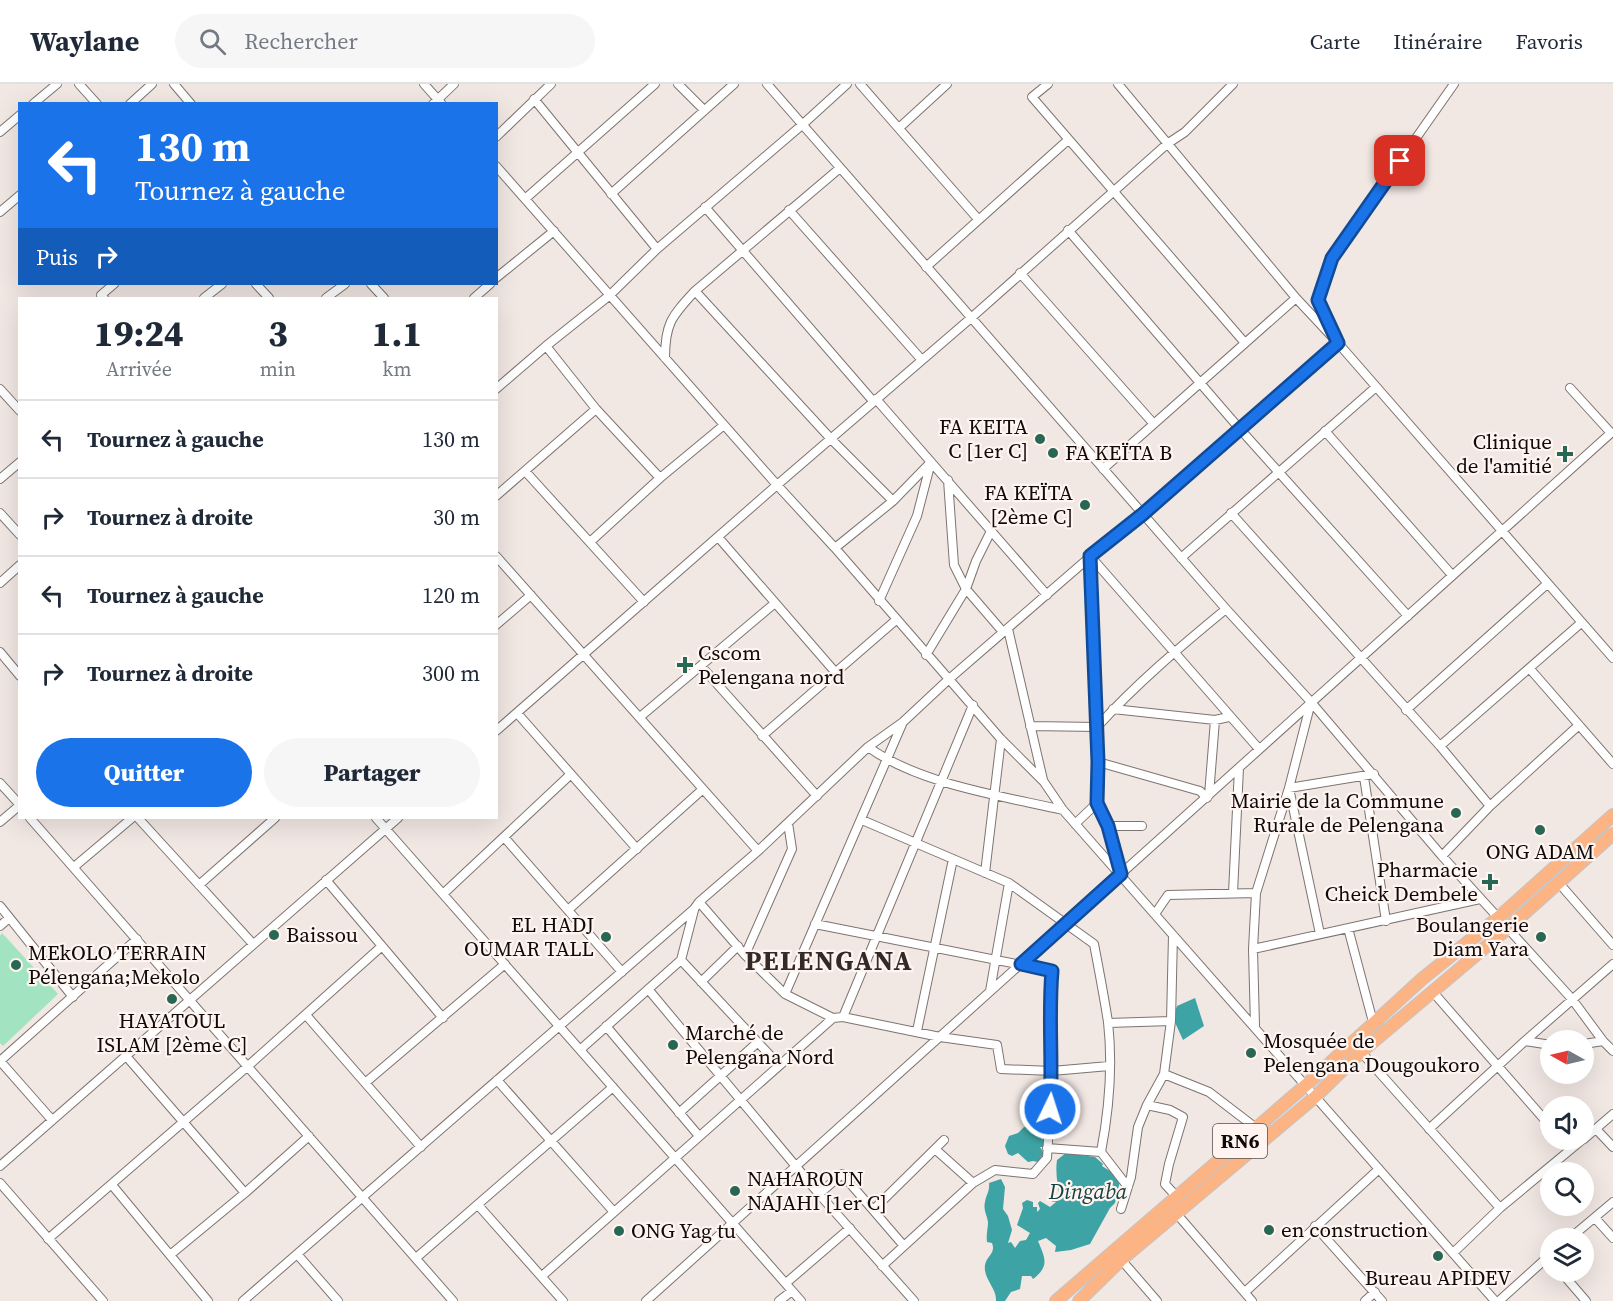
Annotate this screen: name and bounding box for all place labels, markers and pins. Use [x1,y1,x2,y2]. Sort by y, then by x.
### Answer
pin [1374,135,1425,186]
place label: FA KEITA C [1er C] [939,412,1028,465]
place label: Clinique de l'amitié [1456,427,1552,480]
marker: FA KEITA C [1er C] [1033,432,1047,446]
place label: FA KEÏTA B [1065,438,1172,467]
marker: Clinique de l'amitié [1556,445,1574,463]
marker: FA KEÏTA B [1046,446,1060,460]
place label: FA KEÏTA [2ème C] [984,478,1073,531]
marker: FA KEÏTA [2ème C] [1078,498,1092,512]
place label: Cscom Pelengana nord [698,638,844,691]
marker: Cscom Pelengana nord [676,656,694,674]
place label: Mairie de la Commune Rurale de Pelengana [1230,786,1444,839]
marker: Mairie de la Commune Rurale de Pelengana [1449,806,1463,820]
marker: ONG ADAM [1533,823,1547,837]
place label: ONG ADAM [1486,837,1594,866]
place label: Pharmacie Cheick Dembele [1325,855,1478,908]
marker: Pharmacie Cheick Dembele [1483,875,1497,889]
place label: EL HADJ OUMAR TALL [464,910,594,963]
place label: Boulangerie Diam Yara [1416,910,1529,963]
place label: Baissou [286,920,358,949]
marker: Baissou [267,928,281,942]
marker: EL HADJ OUMAR TALL [599,930,613,944]
marker: Boulangerie Diam Yara [1534,930,1548,944]
place label: MEkOLO TERRAIN Pélengana;Mekolo [28,938,207,991]
marker: MEkOLO TERRAIN Pélengana;Mekolo [9,958,23,972]
marker: HAYATOUL ISLAM [2ème C] [165,992,179,1006]
place label: HAYATOUL ISLAM [2ème C] [97,1006,247,1059]
place label: Marché de Pelengana Nord [685,1018,834,1071]
place label: Mosquée de Pelengana Dougoukoro [1263,1026,1480,1079]
marker: Marché de Pelengana Nord [666,1038,680,1052]
marker: Mosquée de Pelengana Dougoukoro [1244,1046,1258,1060]
place label: NAHAROUN NAJAHI [1er C] [747,1164,887,1217]
marker: NAHAROUN NAJAHI [1er C] [728,1184,742,1198]
place label: en construction [1281,1215,1429,1244]
place label: ONG Yag tu [631,1216,736,1245]
marker: en construction [1262,1223,1276,1237]
marker: ONG Yag tu [612,1224,626,1238]
marker: Bureau APIDEV [1431,1249,1445,1263]
place label: Bureau APIDEV [1365,1263,1511,1292]

